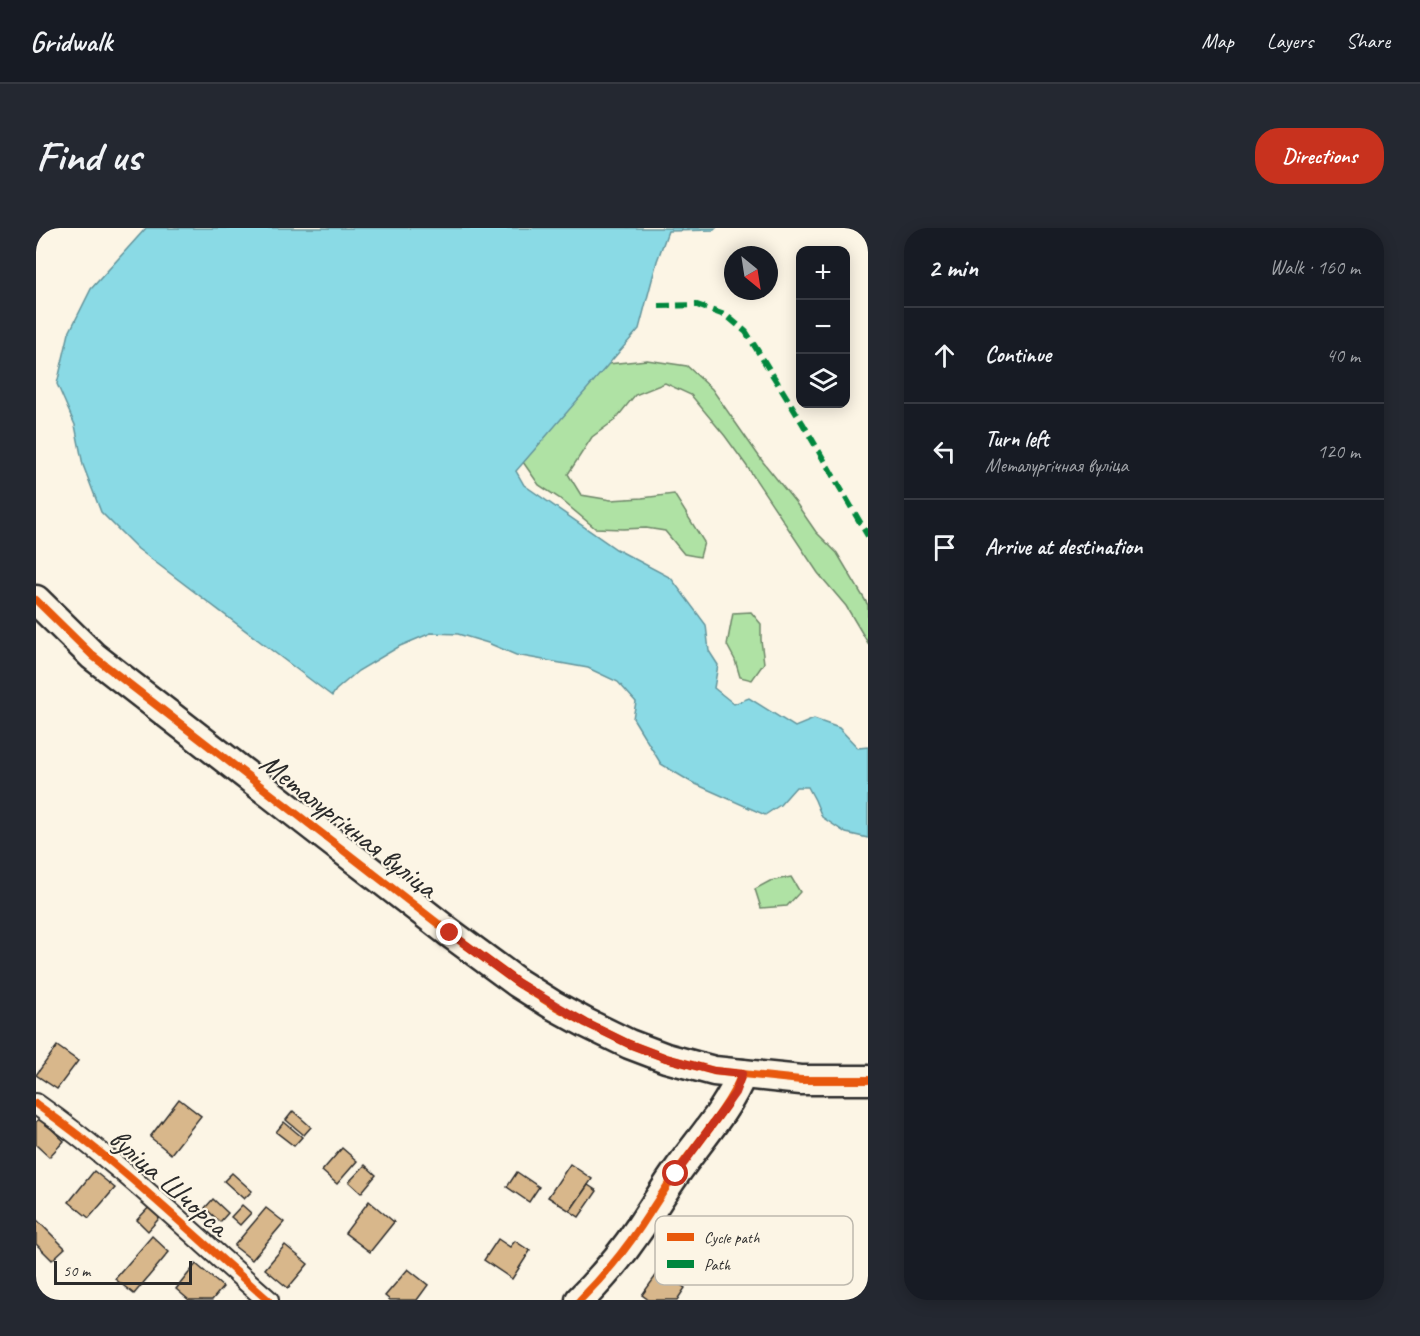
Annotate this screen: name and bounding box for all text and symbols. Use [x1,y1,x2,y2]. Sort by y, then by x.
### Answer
text: Gridwalk [30,24,112,59]
text: Map [1201,28,1234,54]
text: Layers [1267,28,1313,54]
text: Share [1346,28,1390,54]
button: Directions [1255,128,1384,184]
text: Find us [36,130,141,183]
north arrow [724,246,778,300]
map controls [796,246,850,408]
button: + [796,246,850,300]
text: 2 min [928,251,978,284]
text: Walk · 160 m [1270,255,1360,280]
button: − [796,300,850,354]
icon: ahead [928,339,961,372]
text: Continue [985,341,1051,369]
text: 40 m [1326,343,1360,368]
button: layers [796,354,850,408]
text: Turn left [985,425,1049,453]
icon: left [928,435,961,468]
text: 120 m [1317,439,1360,464]
text: Металургічная вуліца [985,453,1128,478]
icon: arrive [928,531,961,564]
text: Arrive at destination [985,533,1142,561]
street label: Металургічная вуліца [253,744,447,907]
route end [436,919,462,945]
street label: вуліца Шчорса [101,1120,239,1246]
route start [662,1160,688,1186]
legend [655,1216,853,1285]
text: Cycle path [704,1228,760,1248]
text: Path [704,1255,731,1275]
scale bar [54,1258,192,1286]
text: 50 m [63,1261,90,1281]

